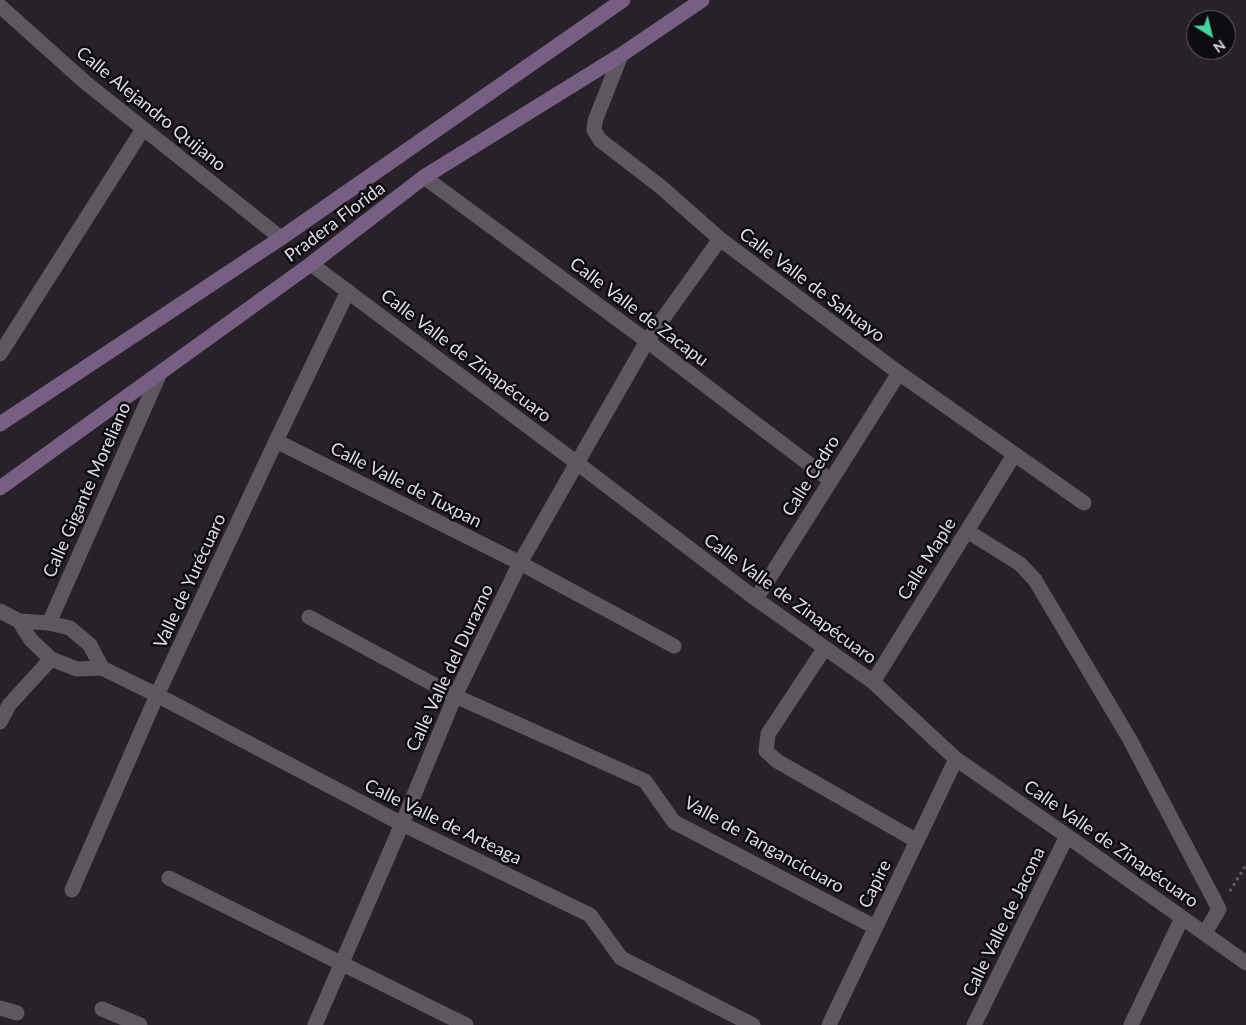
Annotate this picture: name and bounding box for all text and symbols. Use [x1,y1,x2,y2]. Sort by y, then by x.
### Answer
north arrow [1186,10,1236,60]
text: N [1210,37,1229,57]
street label: Calle Alejandro Quijano [72,42,230,176]
street label: Pradera Florida [281,177,389,267]
street label: Calle Valle de Sahuayo [735,223,889,347]
street label: Calle Valle de Zacapu [566,253,712,371]
street label: Calle Valle de Zinapécuaro [377,285,555,427]
street label: Calle Gigante Moreliano [39,399,135,581]
street label: Calle Cedro [778,432,844,520]
street label: Calle Valle de Tuxpan [327,437,485,533]
street label: Valle de Yurécuaro [149,510,231,652]
street label: Calle Maple [893,514,961,604]
street label: Calle Valle de Zinapécuaro [700,529,880,669]
street label: Calle Valle del Durazno [402,581,498,755]
street label: Calle Valle de Arteaga [361,775,525,869]
street label: Calle Valle de Zinapécuaro [1020,776,1202,912]
street label: Valle de Tangancicuaro [680,792,848,898]
street label: Calle Valle de Jacona [958,844,1050,1000]
street label: Capire [854,856,896,912]

